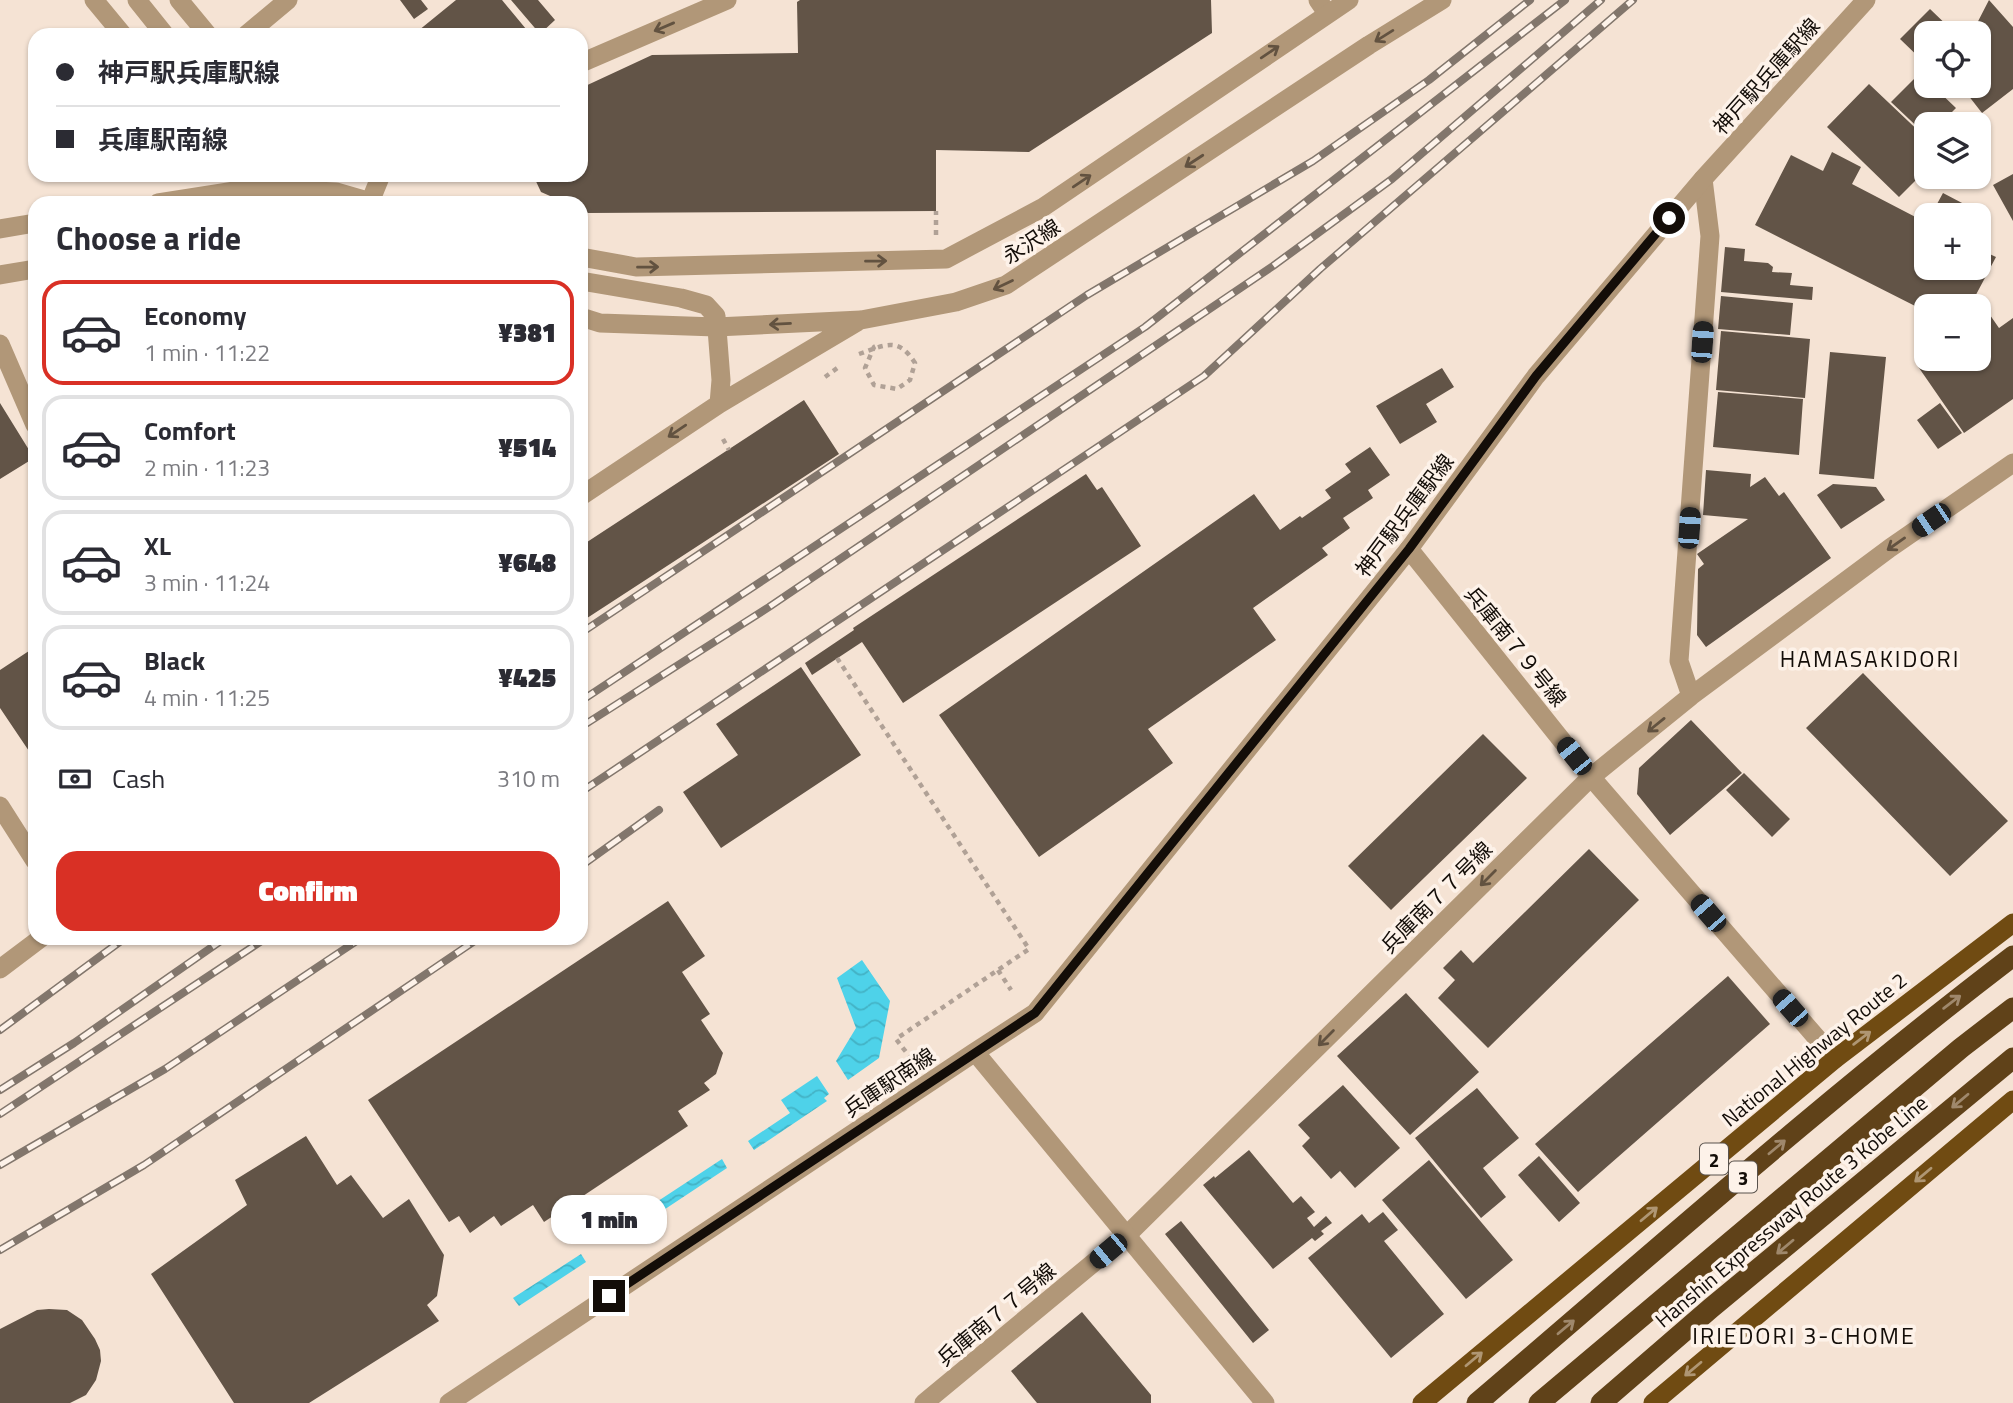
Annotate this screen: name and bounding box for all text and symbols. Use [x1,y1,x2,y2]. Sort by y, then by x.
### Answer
street label: 神戸駅兵庫駅線 [1705,11,1827,141]
one-way arrow [654,21,676,34]
map controls [1914,21,1991,371]
button: locate [1914,21,1991,98]
one-way arrow [1374,30,1394,44]
one-way arrow [1260,45,1279,59]
text: 神戸駅兵庫駅線 [98,53,280,92]
button: layers [1914,112,1991,189]
text: 兵庫駅南線 [98,120,228,159]
one-way arrow [1184,154,1204,168]
one-way arrow [1072,174,1091,188]
route start [1653,202,1685,234]
button: + [1914,203,1991,280]
street label: 永沢線 [996,210,1066,272]
text: Choose a ride [56,214,241,262]
one-way arrow [864,254,887,268]
one-way arrow [637,260,660,274]
one-way arrow [993,278,1014,292]
button: − [1914,294,1991,371]
text: Economy [144,296,246,335]
icon: car [60,301,123,364]
text: ¥381 [498,313,556,352]
one-way arrow [770,318,792,331]
car [1691,320,1714,364]
text: 1 min · 11:22 [144,335,270,370]
text: Comfort [144,411,236,450]
icon: car [60,416,123,479]
one-way arrow [668,424,687,439]
text: ¥514 [498,428,556,467]
street label: 神戸駅兵庫駅線 [1347,447,1461,583]
text: 2 min · 11:23 [144,450,270,485]
car [1908,500,1955,540]
car [1678,506,1701,550]
text: XL [144,526,171,565]
icon: car [60,531,123,594]
one-way arrow [1887,537,1906,551]
text: ¥648 [498,543,556,582]
text: 3 min · 11:24 [144,565,270,600]
street label: 兵庫南７９号線 [1457,579,1575,713]
text: Black [144,641,205,680]
district label: HAMASAKIDORI [1780,641,1960,676]
icon: car [60,646,123,709]
text: ¥425 [498,658,556,697]
text: 4 min · 11:25 [144,680,270,715]
one-way arrow [1647,717,1665,732]
car [1553,733,1596,779]
text: Cash [112,759,165,798]
icon: cash [56,760,94,798]
text: 310 m [497,761,560,796]
street label: 兵庫南７７号線 [1373,834,1499,960]
button: Confirm [56,851,560,931]
one-way arrow [1480,869,1497,886]
car [1687,890,1730,936]
street label: National Highway Route 2 [1714,964,1914,1134]
car [1769,985,1812,1031]
one-way arrow [1942,995,1961,1010]
one-way arrow [1318,1029,1335,1046]
one-way arrow [1852,1030,1871,1045]
street label: 兵庫駅南線 [837,1039,941,1125]
street label: Hanshin Expressway Route 3 Kobe Line [1648,1087,1934,1335]
one-way arrow [1951,1093,1969,1109]
one-way arrow [1768,1140,1786,1156]
road number: 2 [1700,1144,1728,1175]
road number: 3 [1729,1162,1757,1192]
one-way arrow [1914,1168,1932,1183]
callout: 1 min [551,1194,667,1244]
text: 1 min [580,1202,638,1237]
one-way arrow [1639,1206,1657,1221]
car [1086,1229,1131,1273]
one-way arrow [1777,1239,1795,1254]
street label: 兵庫南７７号線 [929,1254,1063,1374]
route end [593,1280,625,1312]
district label: IRIEDORI 3-CHOME [1692,1318,1916,1353]
one-way arrow [1557,1319,1575,1335]
one-way arrow [1465,1351,1483,1367]
one-way arrow [1684,1361,1702,1377]

